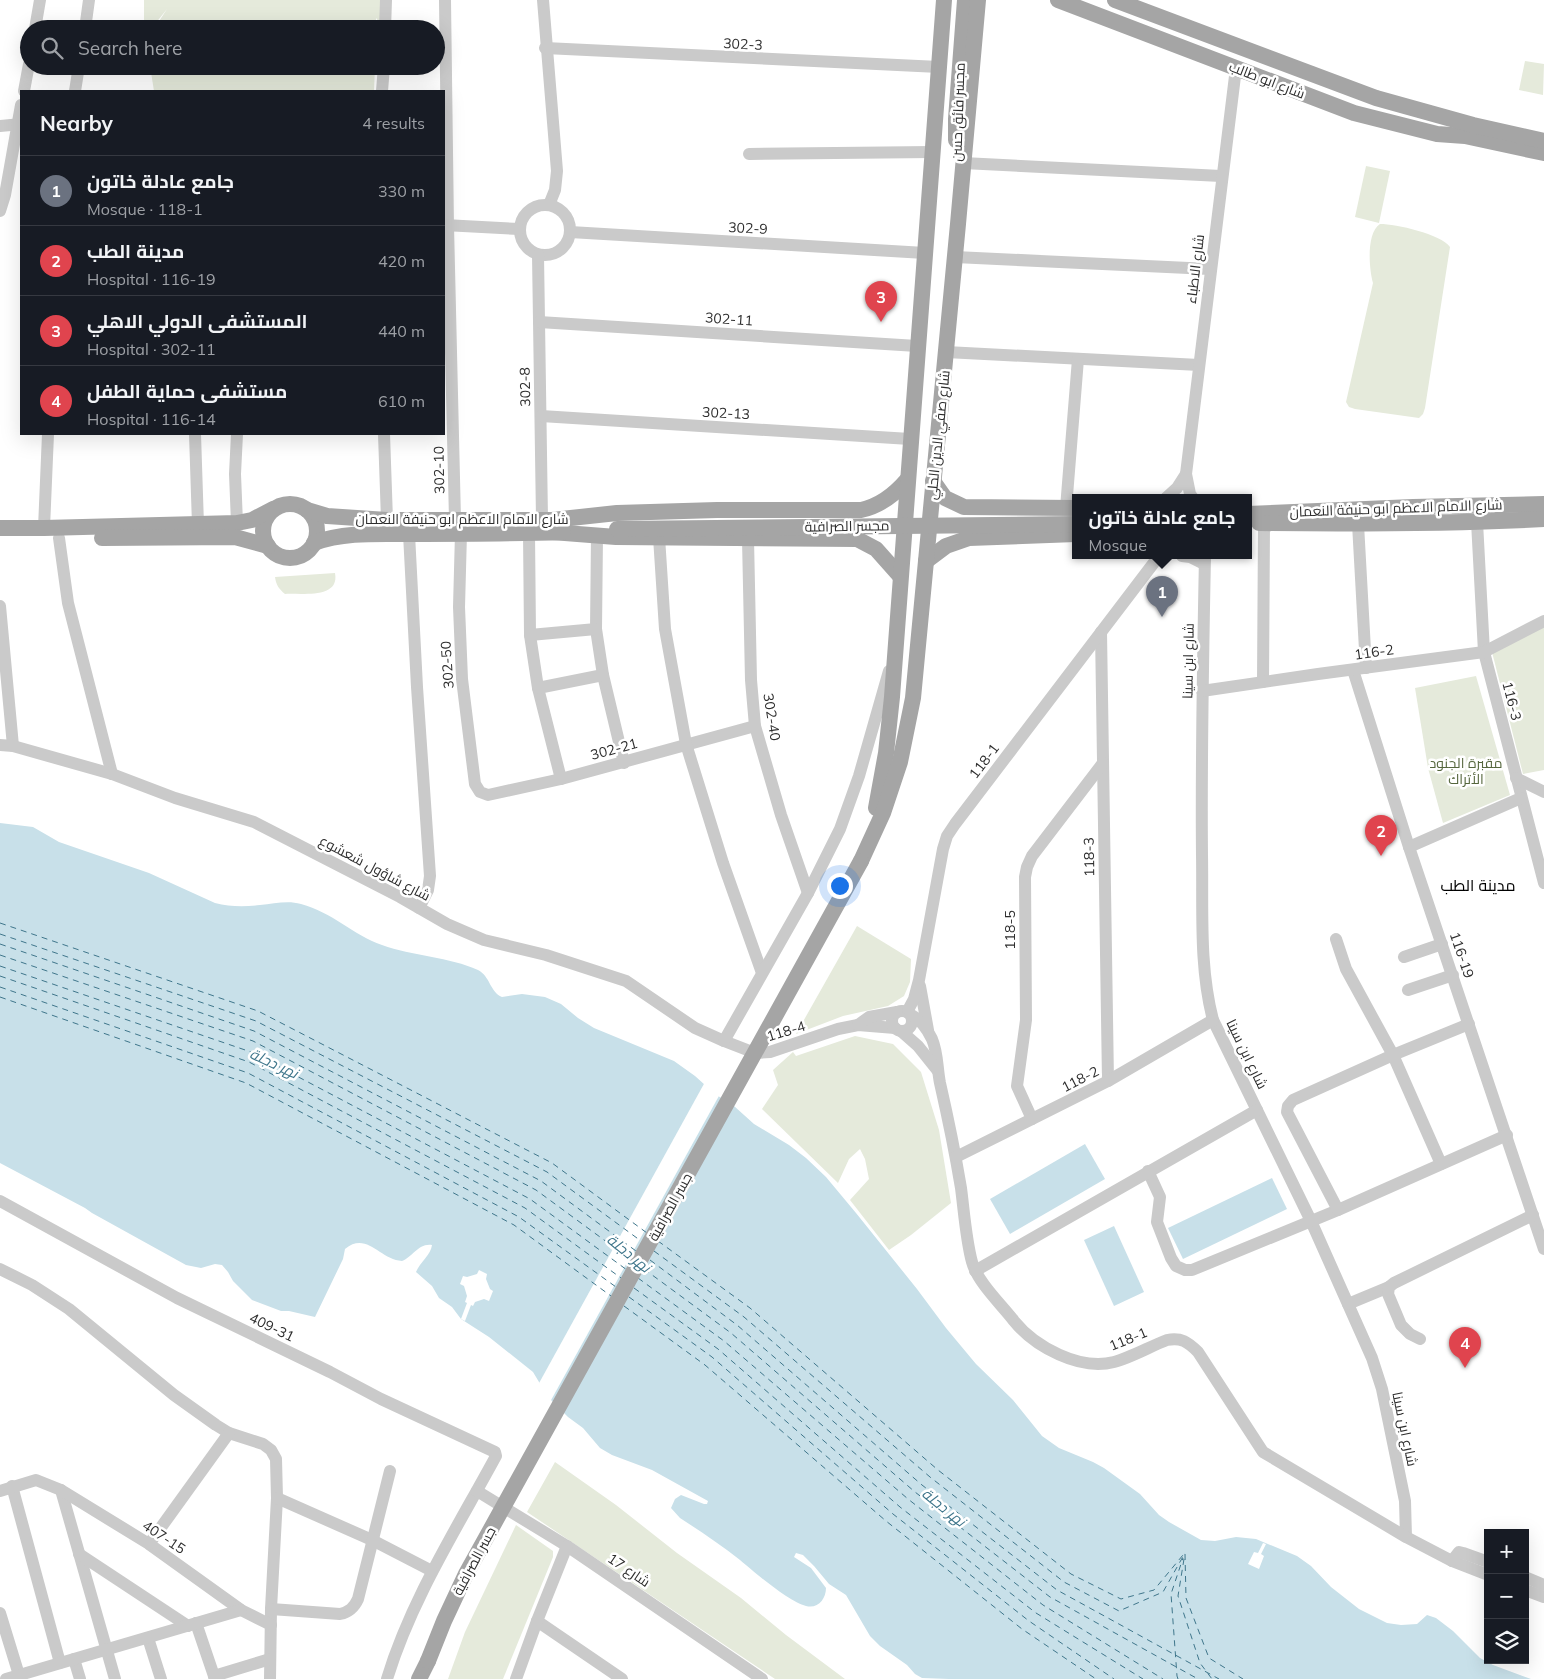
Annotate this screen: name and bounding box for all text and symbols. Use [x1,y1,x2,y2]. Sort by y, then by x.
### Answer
search box [20,20,445,75]
icon: search [38,34,66,62]
street label: 302-3 [723,34,763,54]
text: Search here [78,36,182,60]
street label: شارع ابو طالب [1227,57,1307,103]
street label: مجسر فائق حسن [947,62,969,162]
text: Nearby [40,110,113,136]
text: 4 results [362,113,425,133]
text: جامع عادلة خاتون [87,169,234,193]
text: 1 [51,181,61,201]
text: 330 m [378,181,425,201]
text: Mosque · 118-1 [87,199,203,219]
street label: 302-9 [728,218,768,238]
street label: شارع الاطباء [1182,233,1208,305]
text: مدينة الطب [87,239,184,263]
text: 2 [51,251,61,271]
text: 420 m [378,251,425,271]
text: Hospital · 116-19 [87,269,216,289]
pin: 3 [865,281,897,322]
street label: 302-11 [704,308,754,330]
text: المستشفى الدولي الاهلي [87,309,308,333]
text: 3 [51,321,61,341]
text: 440 m [378,321,425,341]
text: Hospital · 302-11 [87,339,216,359]
street label: 302-8 [516,367,534,407]
street label: شارع صفي الدين الحلي [922,369,957,501]
text: مستشفى حماية الطفل [87,379,287,403]
text: 4 [51,391,61,411]
text: 610 m [378,391,425,411]
street label: 302-13 [702,403,750,423]
text: Hospital · 116-14 [87,409,216,429]
street label: 302-10 [430,446,448,494]
popup [1072,494,1252,559]
street label: شارع الامام الاعظم ابو حنيفة النعمان [1289,495,1503,522]
text: جامع عادلة خاتون [1089,505,1235,529]
street label: شارع الامام الاعظم ابو حنيفة النعمان [355,510,569,529]
street label: مجسر الصرافية [804,516,890,536]
text: Mosque [1089,535,1147,555]
pin: 1 [1146,576,1178,617]
street label: شارع ابن سينا [1178,623,1198,699]
street label: 302-50 [436,640,458,690]
street label: 116-2 [1353,640,1395,664]
street label: 116-3 [1498,680,1526,722]
street label: 302-40 [759,692,785,742]
street label: 302-21 [588,734,640,764]
street label: 118-1 [965,740,1003,782]
park label: مقبرة الجنود الأتراك [1429,754,1503,788]
pin: 2 [1365,815,1397,856]
street label: شارع شاؤول شعشوع [316,831,434,905]
street label: 118-3 [1080,837,1098,877]
your location [827,873,853,899]
district label: مدينة الطب [1441,875,1516,895]
street label: 118-5 [1001,910,1019,950]
street label: 116-19 [1446,929,1478,981]
street label: 118-4 [764,1016,808,1045]
street label: شارع ابن سينا [1222,1016,1272,1092]
water label: نهر دجلة [247,1044,303,1083]
street label: 118-2 [1058,1062,1102,1096]
street label: جسر الصرافية [644,1170,696,1244]
water label: نهر دجلة [603,1230,656,1278]
street label: 409-31 [246,1308,298,1346]
street label: 118-1 [1106,1323,1150,1355]
pin: 4 [1449,1327,1481,1368]
street label: شارع ابن سينا [1388,1390,1422,1468]
water label: نهر دجلة [918,1484,971,1532]
street label: 407-15 [139,1516,189,1558]
street label: جسر الصرافية [448,1524,500,1598]
map controls [1484,1529,1529,1664]
button: + [1484,1529,1529,1574]
street label: شارع 17 [604,1549,654,1591]
button: − [1484,1574,1529,1619]
button: layers [1484,1619,1529,1664]

